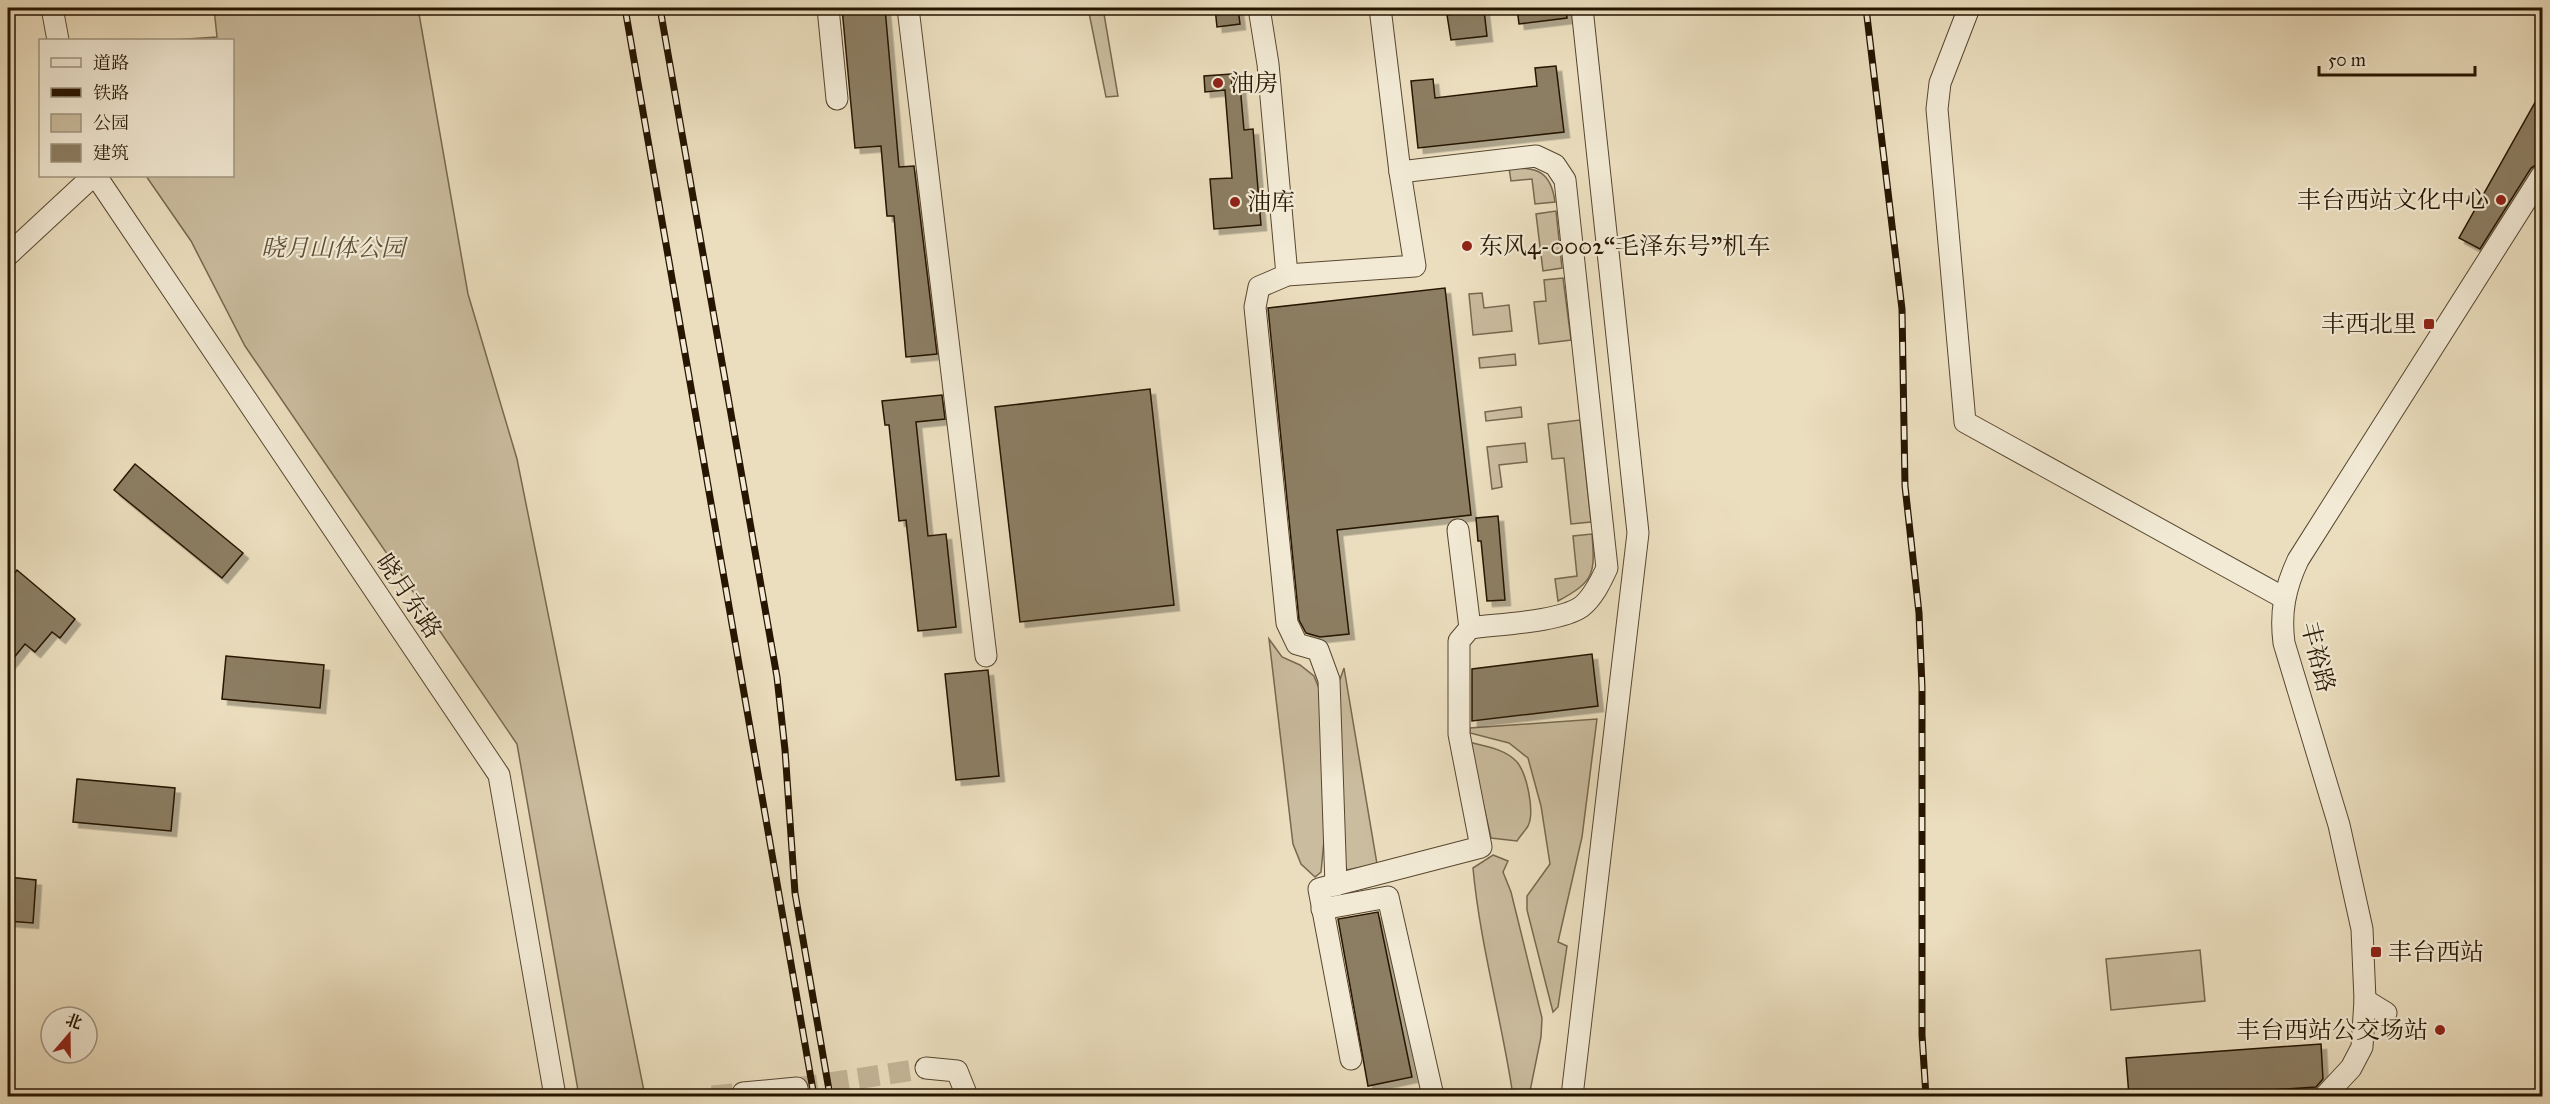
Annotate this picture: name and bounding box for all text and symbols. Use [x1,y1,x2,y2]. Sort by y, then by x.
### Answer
legend [39,39,234,177]
scale bar [2319,39,2475,77]
text: 50 m [2328,49,2366,71]
text: 道路 [93,52,129,74]
place label: 油房 [1230,68,1278,98]
marker: 油房 [1211,76,1225,90]
text: 铁路 [93,82,129,104]
text: 公园 [93,112,129,134]
text: 建筑 [93,142,129,164]
place label: 丰台西站文化中心 [2297,185,2489,215]
place label: 油库 [1247,187,1295,217]
marker: 丰台西站文化中心 [2494,193,2508,207]
marker: 油库 [1228,195,1242,209]
place label: 东风4-0002“毛泽东号”机车 [1479,231,1770,261]
park label: 晓月山体公园 [261,233,409,263]
marker: 东风4-0002“毛泽东号”机车 [1460,239,1474,253]
place label: 丰西北里 [2321,309,2417,339]
marker: 丰西北里 [2422,317,2436,331]
street label: 晓月东路 [370,548,448,644]
street label: 丰裕路 [2295,618,2341,696]
place label: 丰台西站 [2388,937,2484,967]
marker: 丰台西站 [2369,945,2383,959]
north arrow [39,1005,99,1065]
text: 北 [63,1010,85,1033]
place label: 丰台西站公交场站 [2236,1015,2428,1045]
marker: 丰台西站公交场站 [2433,1023,2447,1037]

